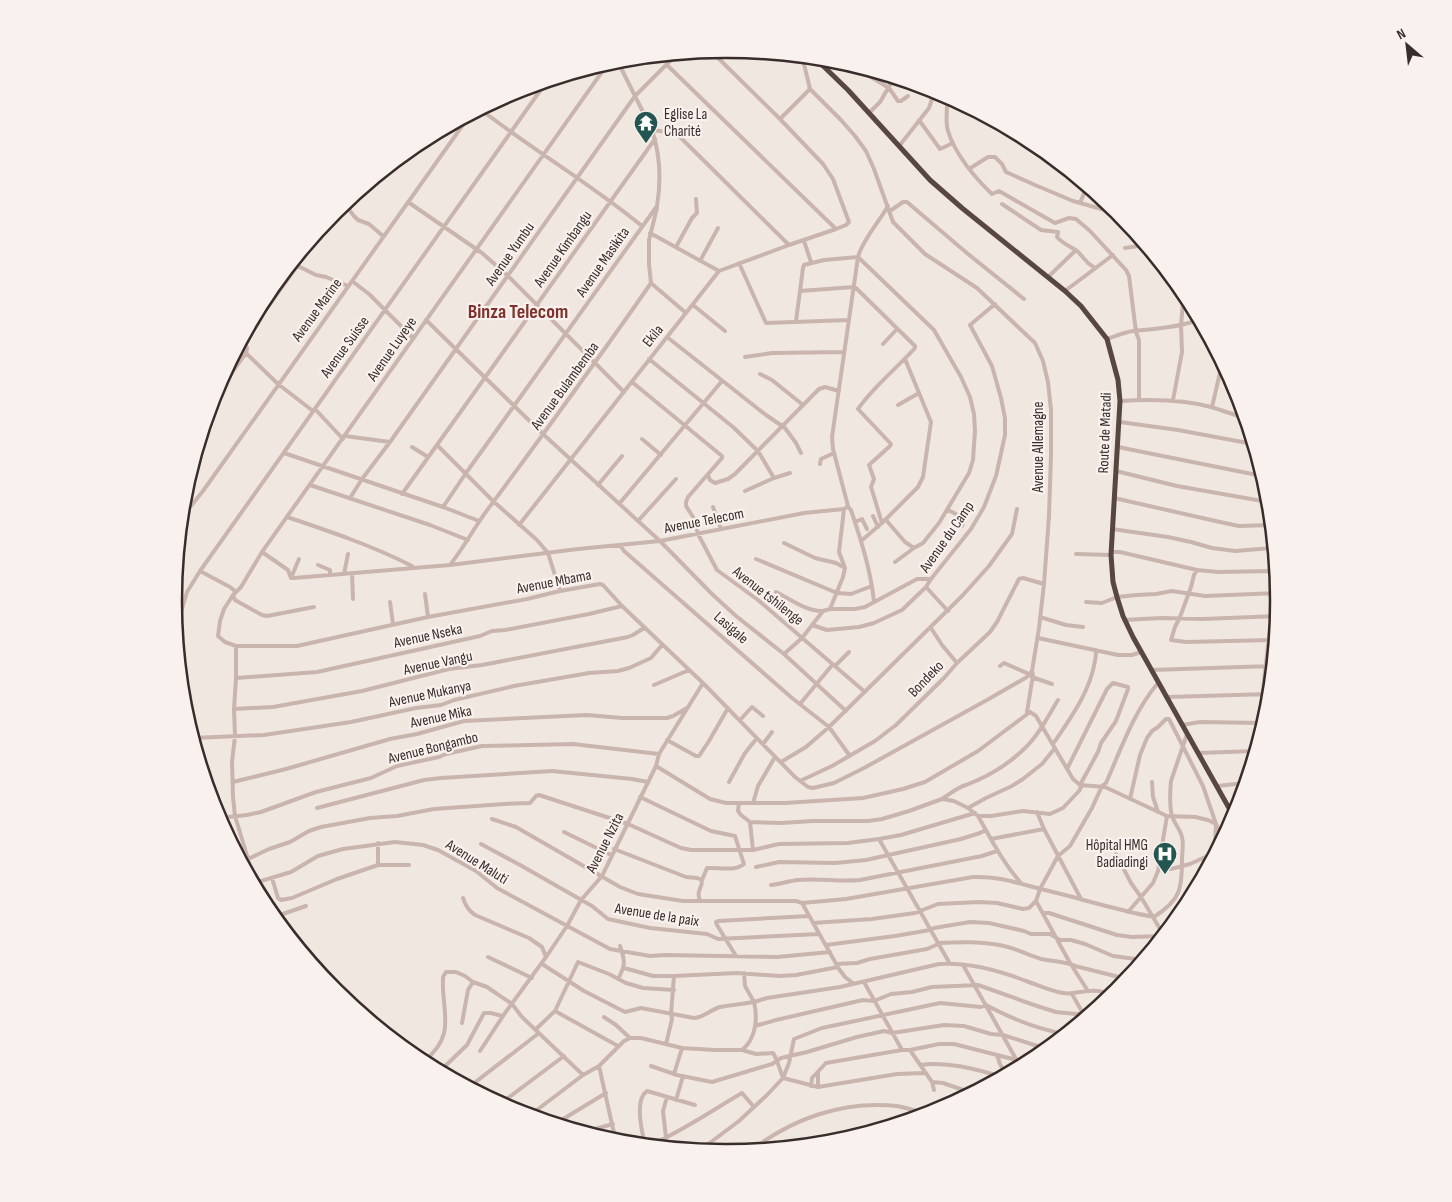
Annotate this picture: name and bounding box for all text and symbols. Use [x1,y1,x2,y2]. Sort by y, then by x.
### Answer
north arrow [1382,20,1432,70]
text: N [1394,25,1408,43]
place label: Eglise La Charité [664,105,707,141]
temple icon: Eglise La Charité [633,110,659,144]
street label: Avenue Kimbangu [529,207,596,292]
street label: Avenue Yumbu [481,219,539,290]
street label: Avenue Masikita [571,223,634,301]
street label: Avenue Marine [287,275,346,346]
district label: Binza Telecom [468,300,568,324]
street label: Avenue Suisse [316,313,374,382]
street label: Avenue Luyeye [362,313,421,386]
street label: Ekila [638,321,668,351]
street label: Avenue Bulambemba [526,338,603,434]
street label: Route de Matadi [1094,392,1116,474]
street label: Avenue Allemagne [1029,401,1048,494]
street label: Avenue du Camp [915,498,978,577]
street label: Avenue Telecom [662,504,745,538]
street label: Avenue tshilenge [728,562,807,630]
street label: Avenue Mbama [514,565,593,599]
street label: Lasigale [710,608,752,648]
street label: Avenue Nseka [391,619,464,653]
street label: Avenue Vangu [401,646,474,680]
street label: Bondeko [904,657,948,701]
street label: Avenue Mukanya [386,676,473,712]
street label: Avenue Mika [408,701,474,733]
street label: Avenue Bongambo [385,728,480,769]
street label: Avenue Nzita [581,809,628,877]
street label: Avenue Maluti [441,835,512,889]
place label: Hôpital HMG Badiadingi [1086,836,1148,872]
hospital icon: Hôpital HMG Badiadingi [1152,841,1178,875]
street label: Avenue de la paix [613,899,701,931]

